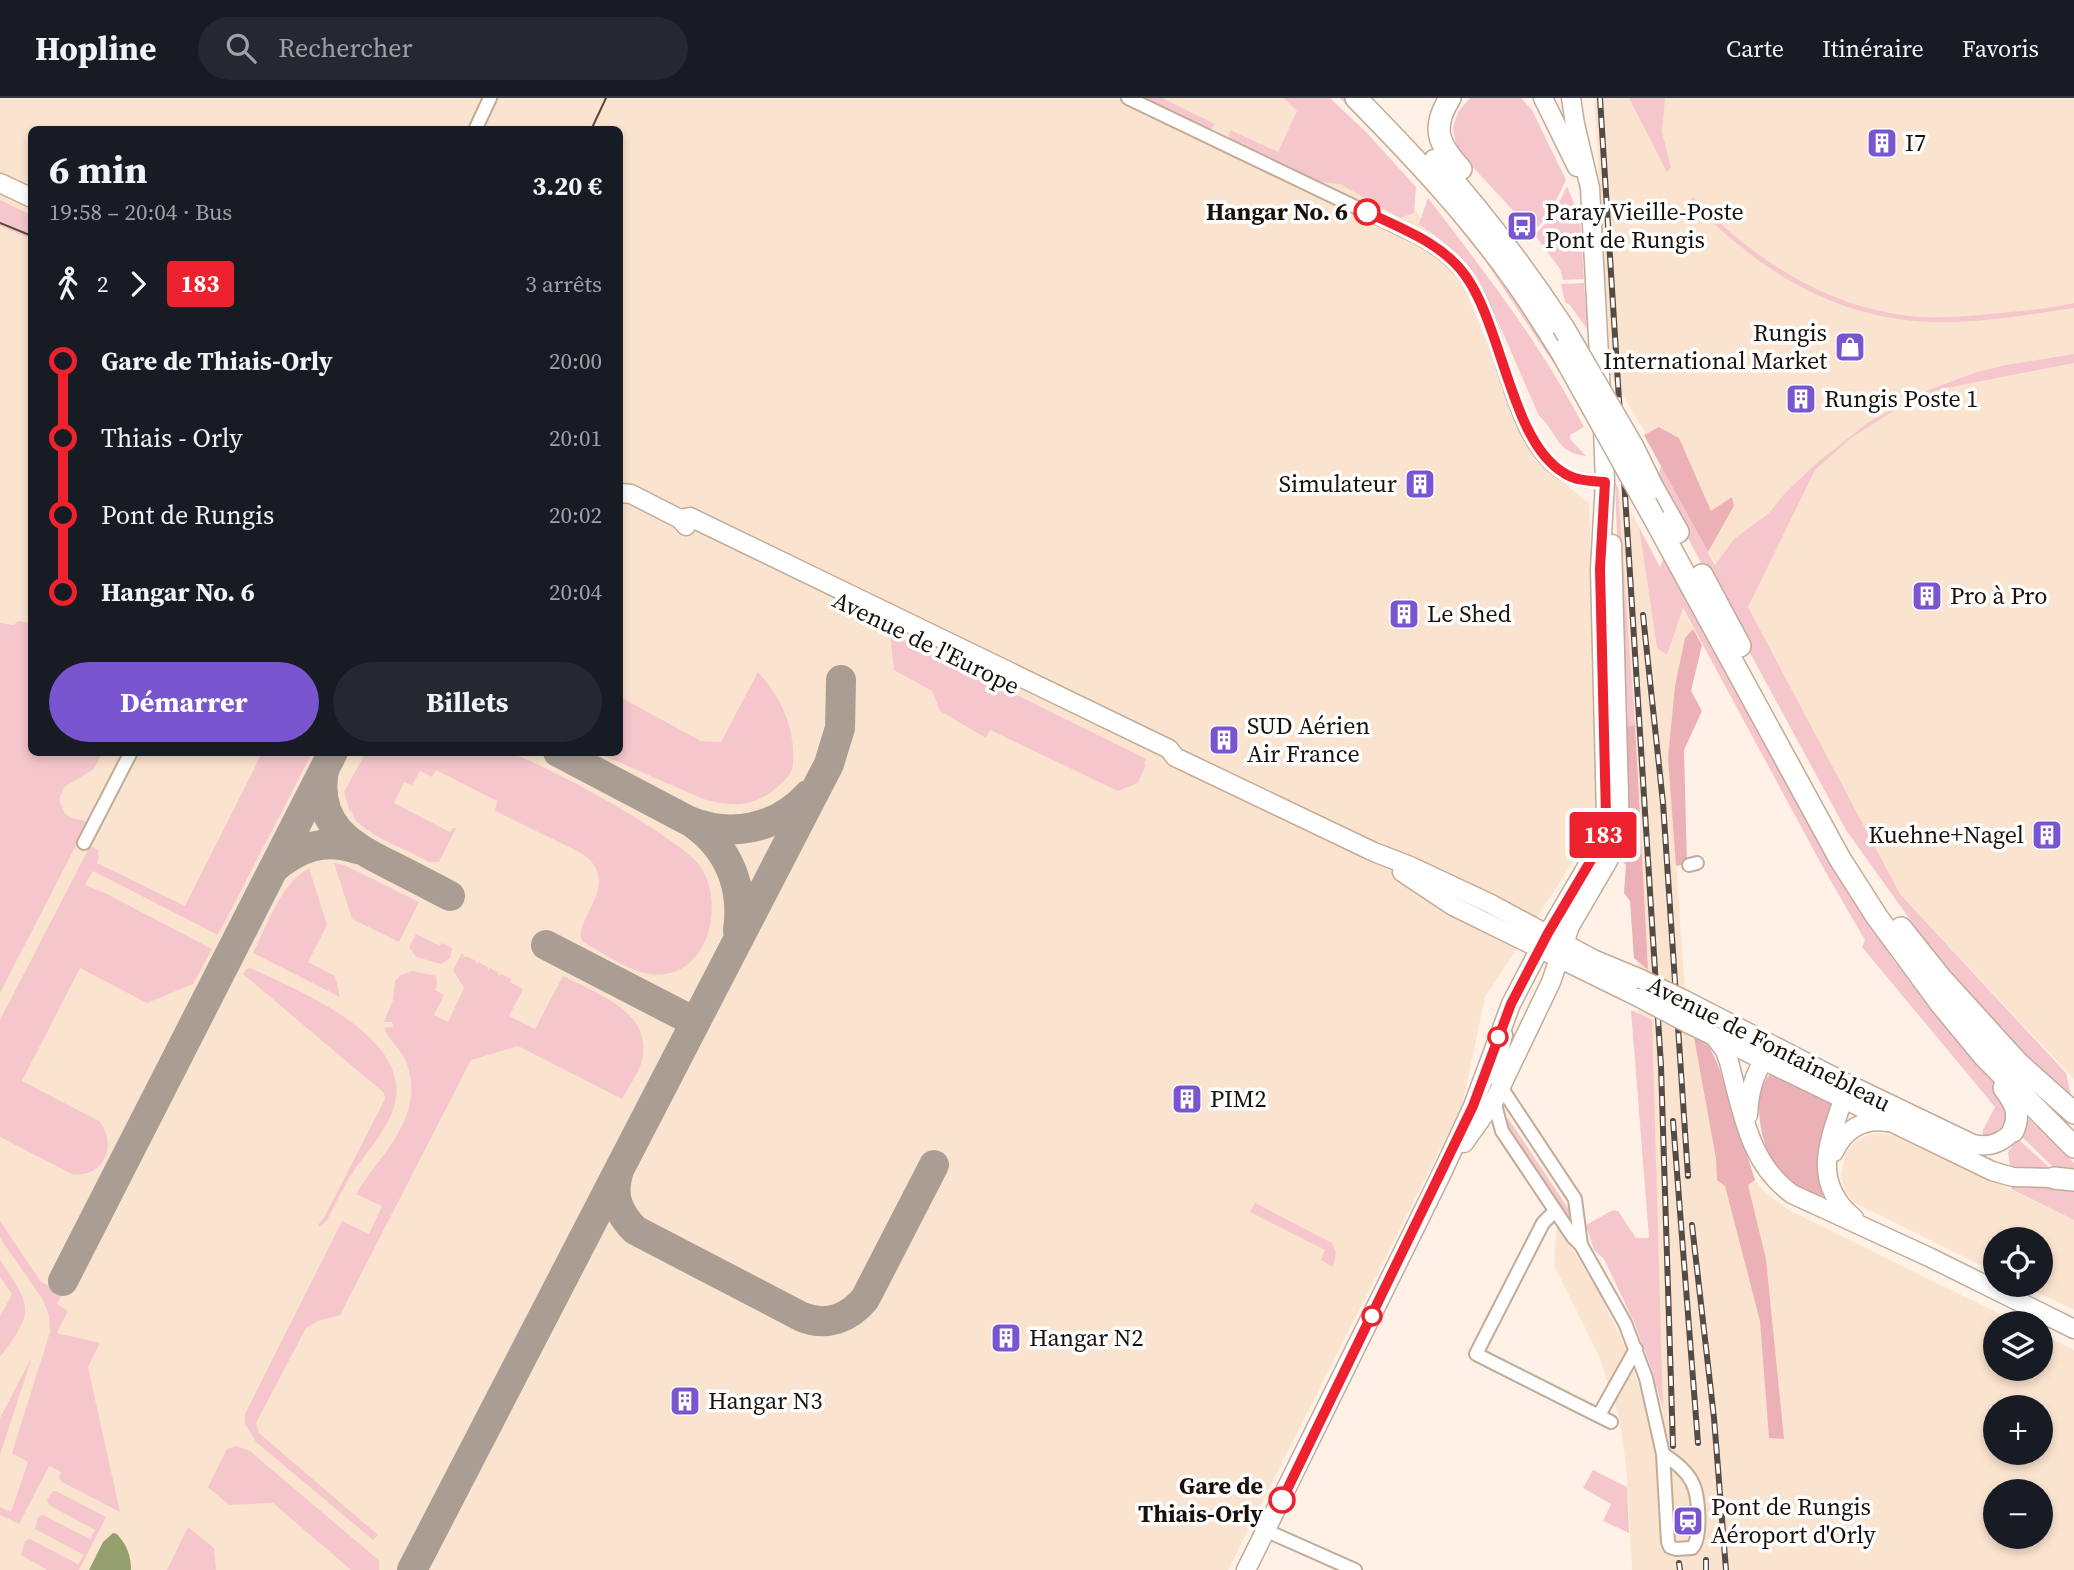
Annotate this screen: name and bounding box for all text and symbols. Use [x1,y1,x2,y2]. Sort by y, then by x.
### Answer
search box [198,17,688,80]
text: Hopline [35,26,156,71]
icon: search [222,29,260,67]
text: Rechercher [278,30,413,66]
text: Carte [1726,32,1784,65]
text: Itinéraire [1822,32,1924,65]
text: Favoris [1962,32,2039,65]
building icon: I7 [1865,126,1899,160]
place label: I7 [1905,126,1926,159]
text: 6 min [49,144,148,196]
text: 3.20 € [532,168,602,204]
place label: Hangar No. 6 [1206,195,1348,228]
place label: Paray Vieille-Poste Pont de Rungis [1545,195,1744,256]
text: 19:58 – 20:04 · Bus [49,196,232,228]
marker: Hangar No. 6 [1354,199,1380,225]
bus stop icon: Paray Vieille-Poste Pont de Rungis [1505,209,1539,243]
icon: walk [49,265,87,303]
icon: forward [119,265,157,303]
text: 183 [181,267,220,300]
text: 2 [97,268,109,300]
text: 3 arrêts [525,268,602,300]
place label: Rungis International Market [1603,316,1827,377]
shop icon: Rungis International Market [1833,330,1867,364]
text: Gare de Thiais-Orly [101,343,333,379]
text: 20:00 [549,345,602,377]
building icon: Rungis Poste 1 [1784,382,1818,416]
place label: Rungis Poste 1 [1824,382,1978,415]
text: Thiais - Orly [101,420,242,456]
text: 20:01 [549,422,602,454]
place label: Simulateur [1279,467,1397,500]
building icon: Simulateur [1403,467,1437,501]
text: Pont de Rungis [101,497,274,533]
text: 20:02 [549,499,602,531]
text: Hangar No. 6 [101,574,255,610]
text: 20:04 [549,576,602,608]
building icon: Pro à Pro [1910,579,1944,613]
place label: Pro à Pro [1950,579,2047,612]
street label: Avenue de l'Europe [827,583,1025,702]
building icon: Le Shed [1387,597,1421,631]
place label: Le Shed [1427,597,1512,630]
button: Démarrer [49,662,319,742]
button: Billets [333,662,602,742]
place label: SUD Aérien Air France [1247,709,1370,770]
building icon: SUD Aérien Air France [1207,723,1241,757]
line badge: 183 [1563,812,1643,858]
text: 183 [1583,818,1623,851]
place label: Kuehne+Nagel [1868,818,2024,851]
building icon: Kuehne+Nagel [2030,818,2064,852]
street label: Avenue de Fontainebleau [1642,968,1897,1119]
unlabelled marker [1488,1027,1508,1047]
building icon: PIM2 [1170,1082,1204,1116]
place label: PIM2 [1210,1082,1266,1115]
map controls [1983,1227,2053,1549]
button: locate [1983,1227,2053,1297]
unlabelled marker [1362,1306,1382,1326]
button: layers [1983,1311,2053,1381]
building icon: Hangar N2 [989,1321,1023,1355]
place label: Hangar N2 [1029,1321,1144,1354]
building icon: Hangar N3 [668,1384,702,1418]
place label: Hangar N3 [708,1384,823,1417]
button: + [1983,1395,2053,1465]
place label: Gare de Thiais-Orly [1138,1469,1263,1530]
button: − [1983,1479,2053,1549]
marker: Gare de Thiais-Orly [1269,1487,1295,1513]
place label: Pont de Rungis Aéroport d'Orly [1711,1490,1876,1551]
station icon: Pont de Rungis Aéroport d'Orly [1671,1504,1705,1538]

